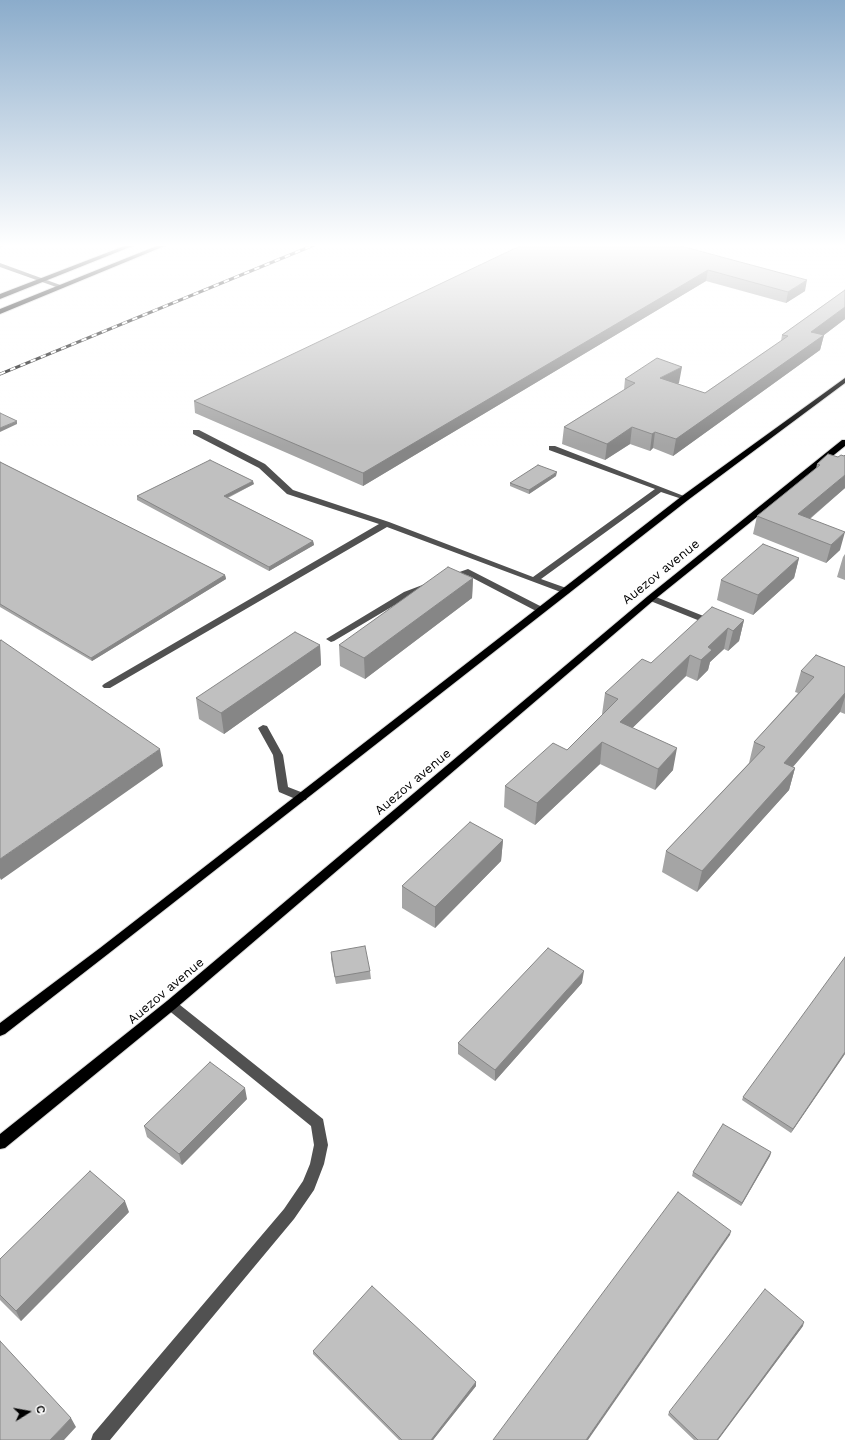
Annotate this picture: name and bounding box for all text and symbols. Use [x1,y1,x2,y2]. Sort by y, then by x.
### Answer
street label: Auezov avenue [619,536,703,608]
street label: Auezov avenue [372,746,454,818]
street label: Auezov avenue [125,955,207,1027]
north arrow [8,1392,48,1432]
text: С [33,1404,47,1415]

